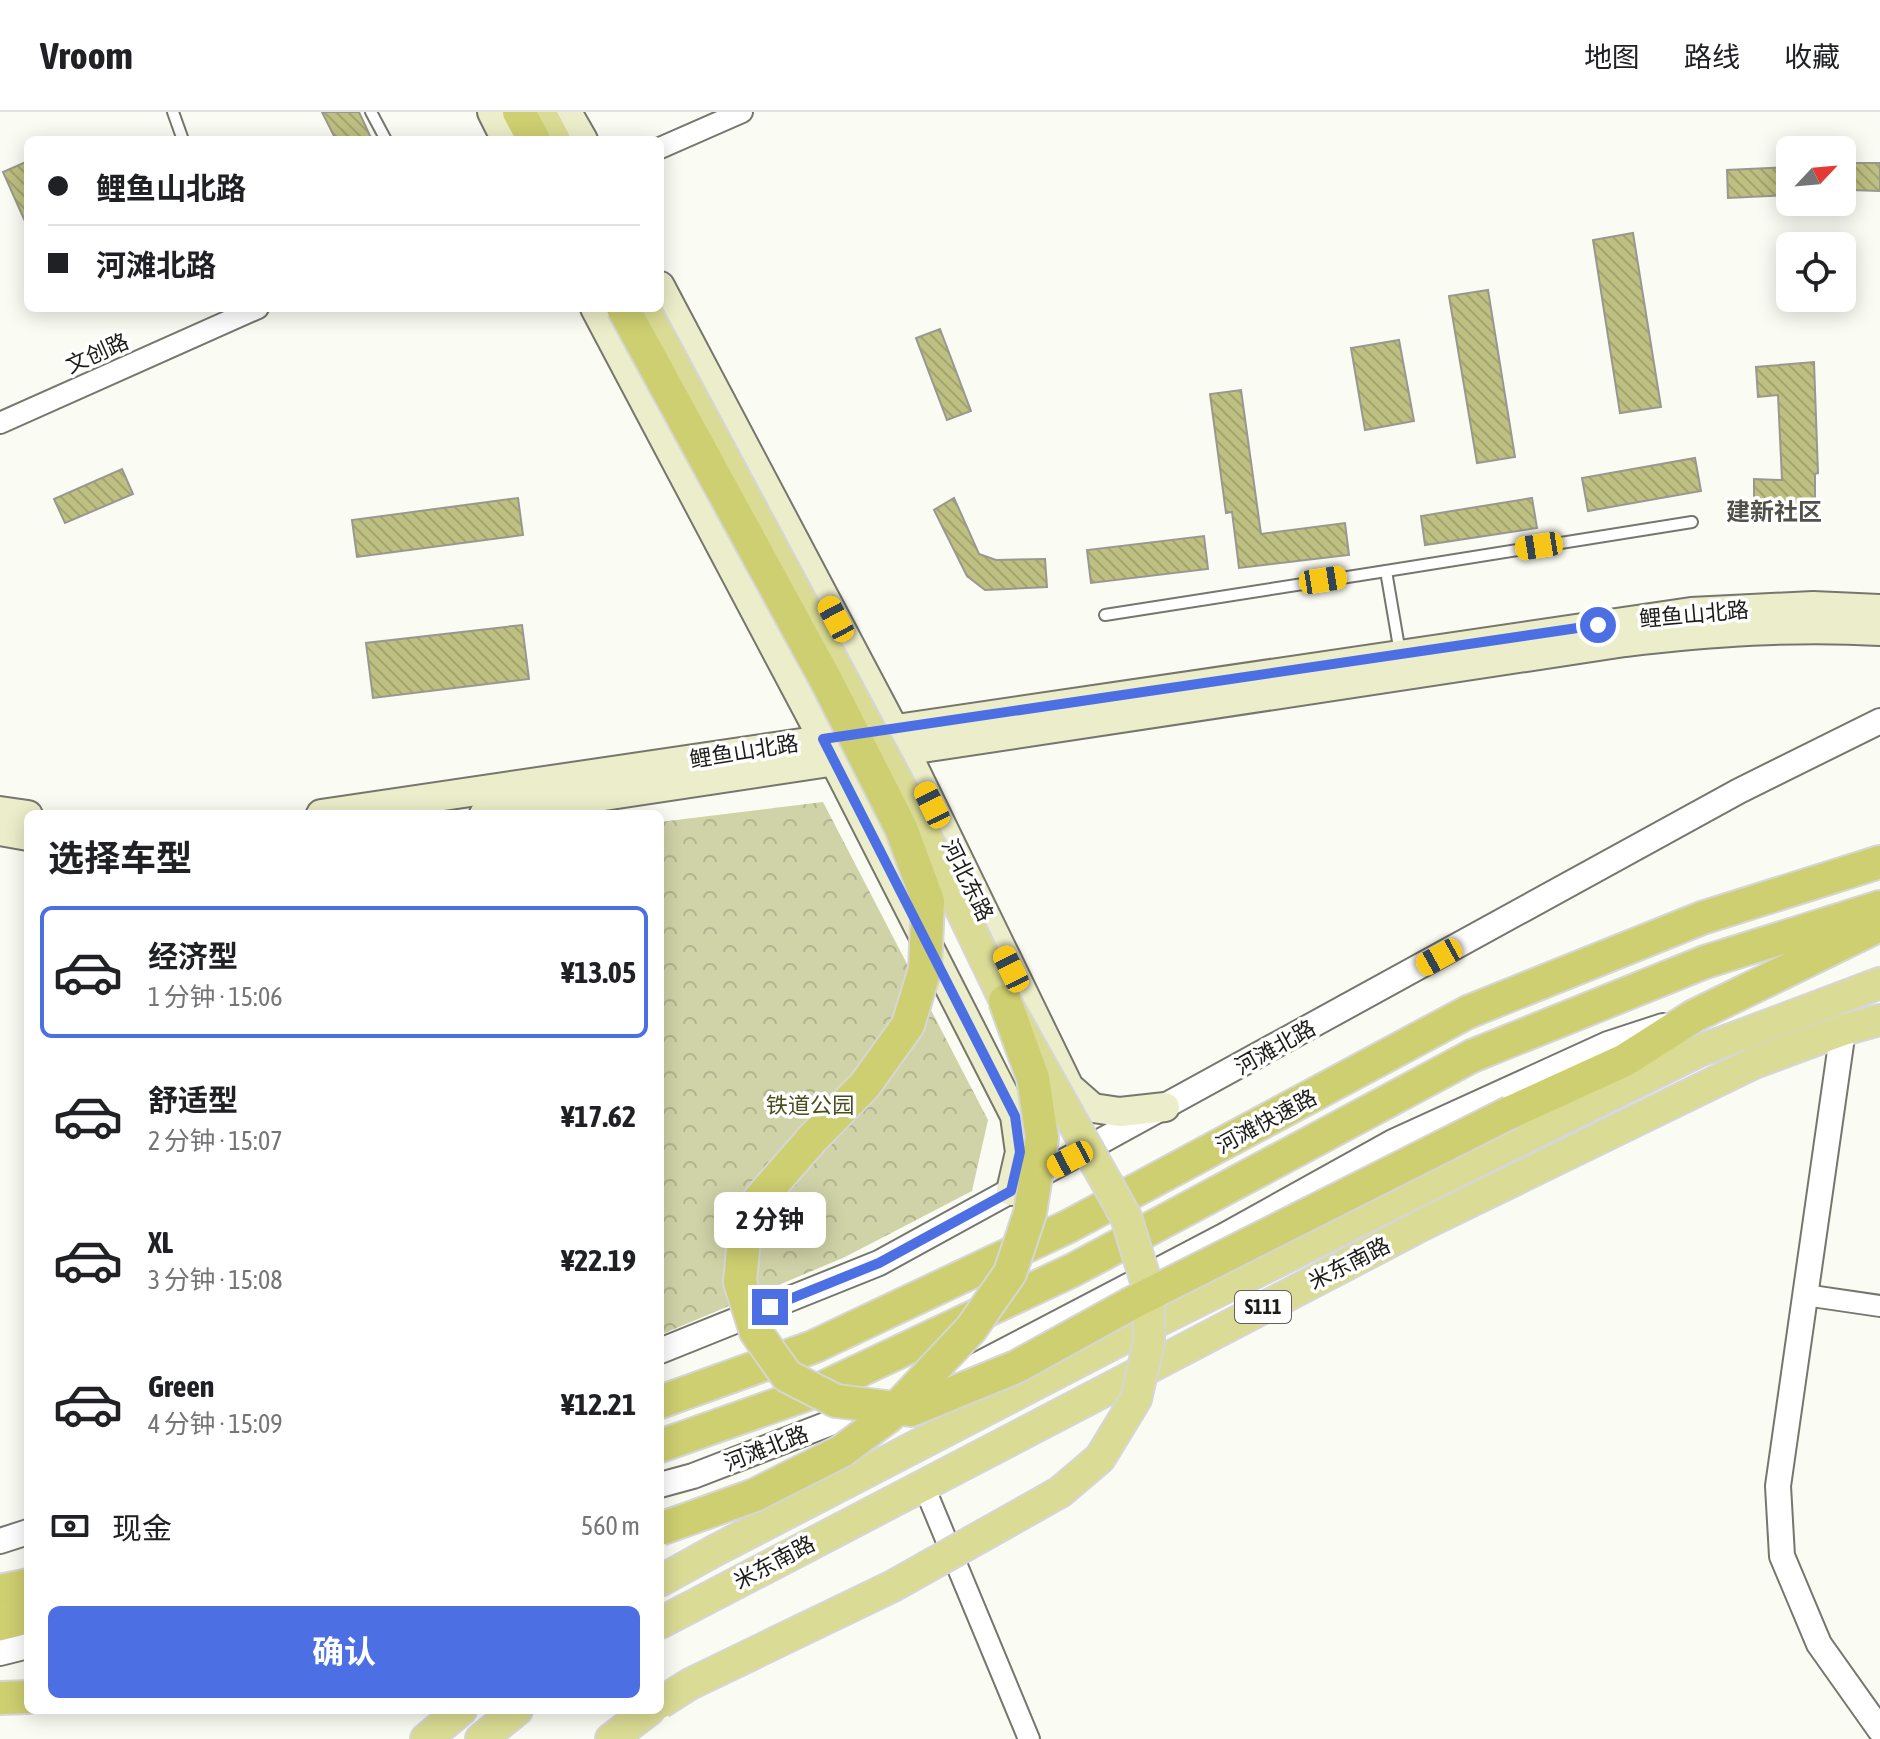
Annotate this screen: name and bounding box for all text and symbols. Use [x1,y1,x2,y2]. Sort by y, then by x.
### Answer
text: Vroom [40,34,133,77]
text: 地图 [1584,41,1640,73]
text: 路线 [1684,41,1740,73]
text: 收藏 [1784,41,1840,73]
north arrow [1776,136,1856,216]
map controls [1776,136,1856,312]
text: 鲤鱼山北路 [96,171,246,205]
button: locate [1776,232,1856,312]
text: 河滩北路 [96,248,216,282]
street label: 文创路 [62,328,132,378]
district label: 建新社区 [1726,498,1822,525]
car [1513,530,1565,562]
car [1297,564,1349,596]
car [814,592,858,646]
street label: 鲤鱼山北路 [1638,596,1750,632]
route start [1580,607,1616,643]
street label: 鲤鱼山北路 [688,730,800,772]
car [911,778,953,832]
street label: 河北东路 [937,835,999,925]
text: 选择车型 [48,837,192,879]
car [1412,935,1466,979]
icon: car [52,936,124,1008]
text: 经济型 [148,939,238,973]
car [990,942,1032,996]
text: ¥13.05 [561,955,636,989]
text: 1 分钟 · 15:06 [148,982,283,1012]
street label: 河滩北路 [1230,1014,1320,1080]
icon: car [52,1080,124,1152]
text: 舒适型 [148,1083,238,1117]
street label: 河滩快速路 [1211,1084,1321,1158]
park label: 铁道公园 [766,1092,854,1118]
text: ¥17.62 [561,1099,636,1133]
text: 2 分钟 · 15:07 [148,1126,283,1156]
car [1043,1137,1097,1181]
callout: 2 分钟 [714,1191,826,1247]
text: 2 分钟 [736,1205,804,1235]
icon: car [52,1224,124,1296]
text: XL [148,1225,173,1259]
street label: 米东南路 [1304,1231,1394,1295]
text: ¥22.19 [561,1243,636,1277]
text: 3 分钟 · 15:08 [148,1265,283,1295]
route end [752,1289,788,1325]
road number: S111 [1235,1291,1291,1323]
icon: car [52,1368,124,1440]
text: Green [148,1369,214,1403]
text: ¥12.21 [561,1387,636,1421]
text: 4 分钟 · 15:09 [148,1409,283,1439]
street label: 河滩北路 [720,1420,812,1476]
icon: cash [48,1504,92,1548]
text: 现金 [112,1511,172,1545]
text: 560 m [581,1511,640,1541]
street label: 米东南路 [729,1530,819,1594]
button: 确认 [48,1606,640,1698]

